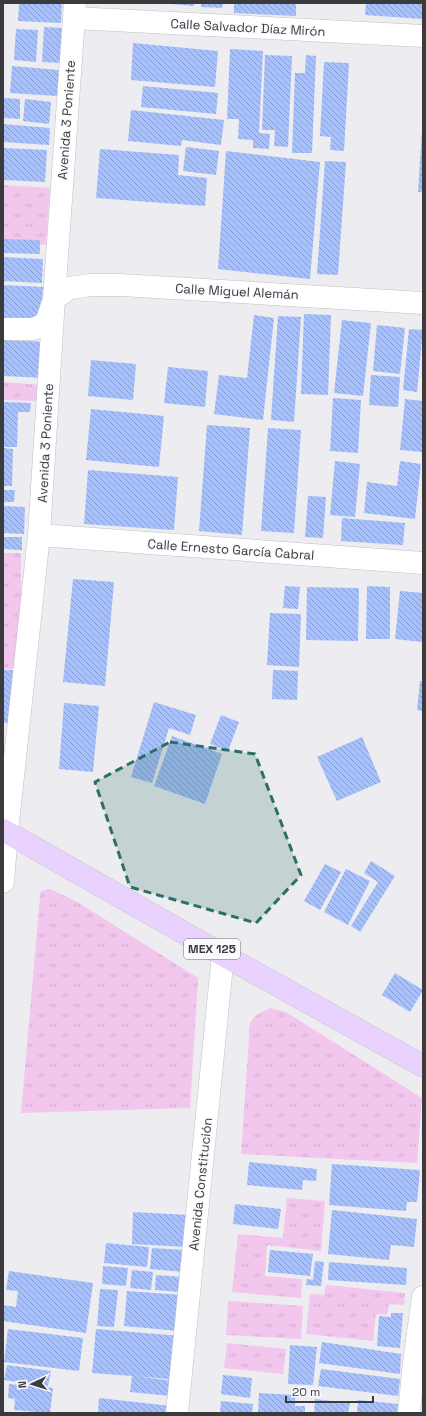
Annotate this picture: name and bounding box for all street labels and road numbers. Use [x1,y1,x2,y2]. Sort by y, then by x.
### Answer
street label: Calle Salvador Díaz Mirón [170,15,326,40]
street label: Avenida 3 Poniente [54,60,79,180]
street label: Calle Miguel Alemán [175,280,299,303]
street label: Avenida 3 Poniente [34,383,57,503]
street label: Calle Ernesto García Cabral [147,535,315,564]
road number: MEX 125 [184,939,240,959]
street label: Avenida Constitución [185,1117,216,1252]

